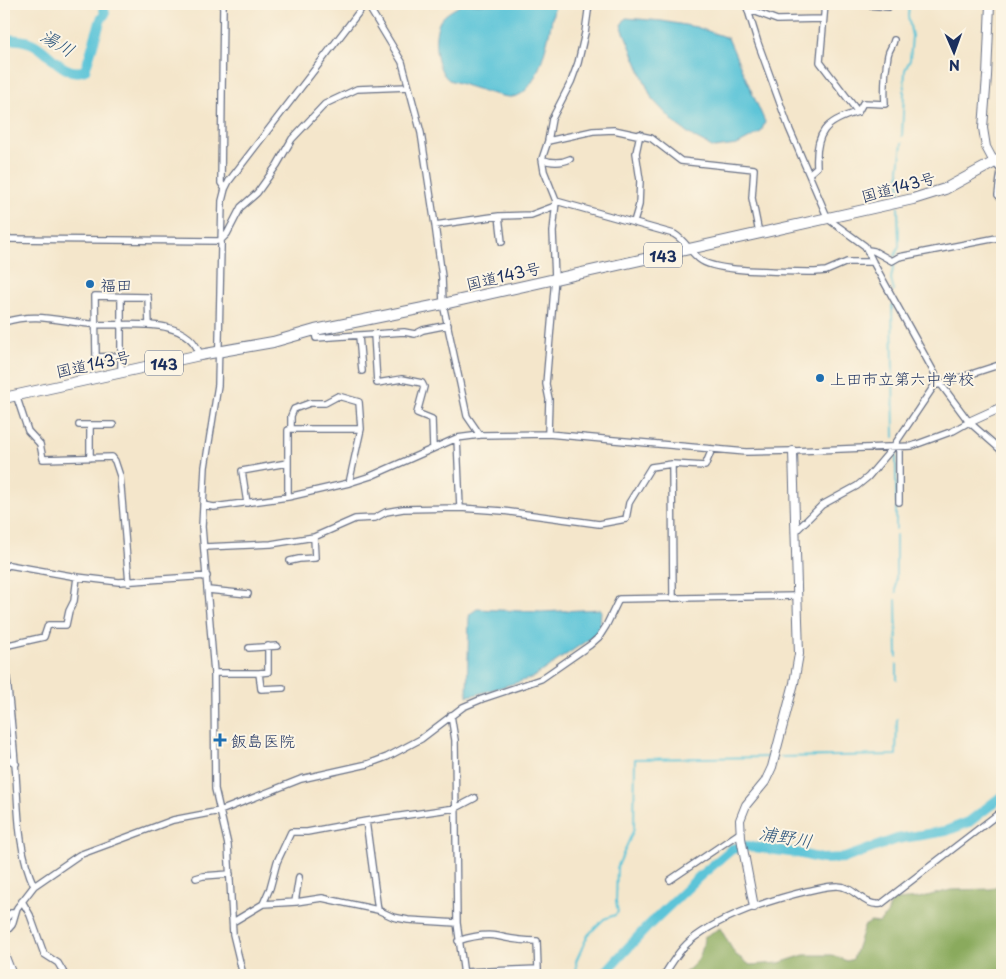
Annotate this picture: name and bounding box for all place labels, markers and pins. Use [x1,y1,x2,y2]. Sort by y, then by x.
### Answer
place label: 福田 [100,272,132,296]
marker: 福田 [84,278,96,290]
place label: 上田市立第六中学校 [830,366,974,390]
marker: 上田市立第六中学校 [814,372,826,384]
place label: 飯島医院 [231,728,295,752]
marker: 飯島医院 [213,733,227,747]

